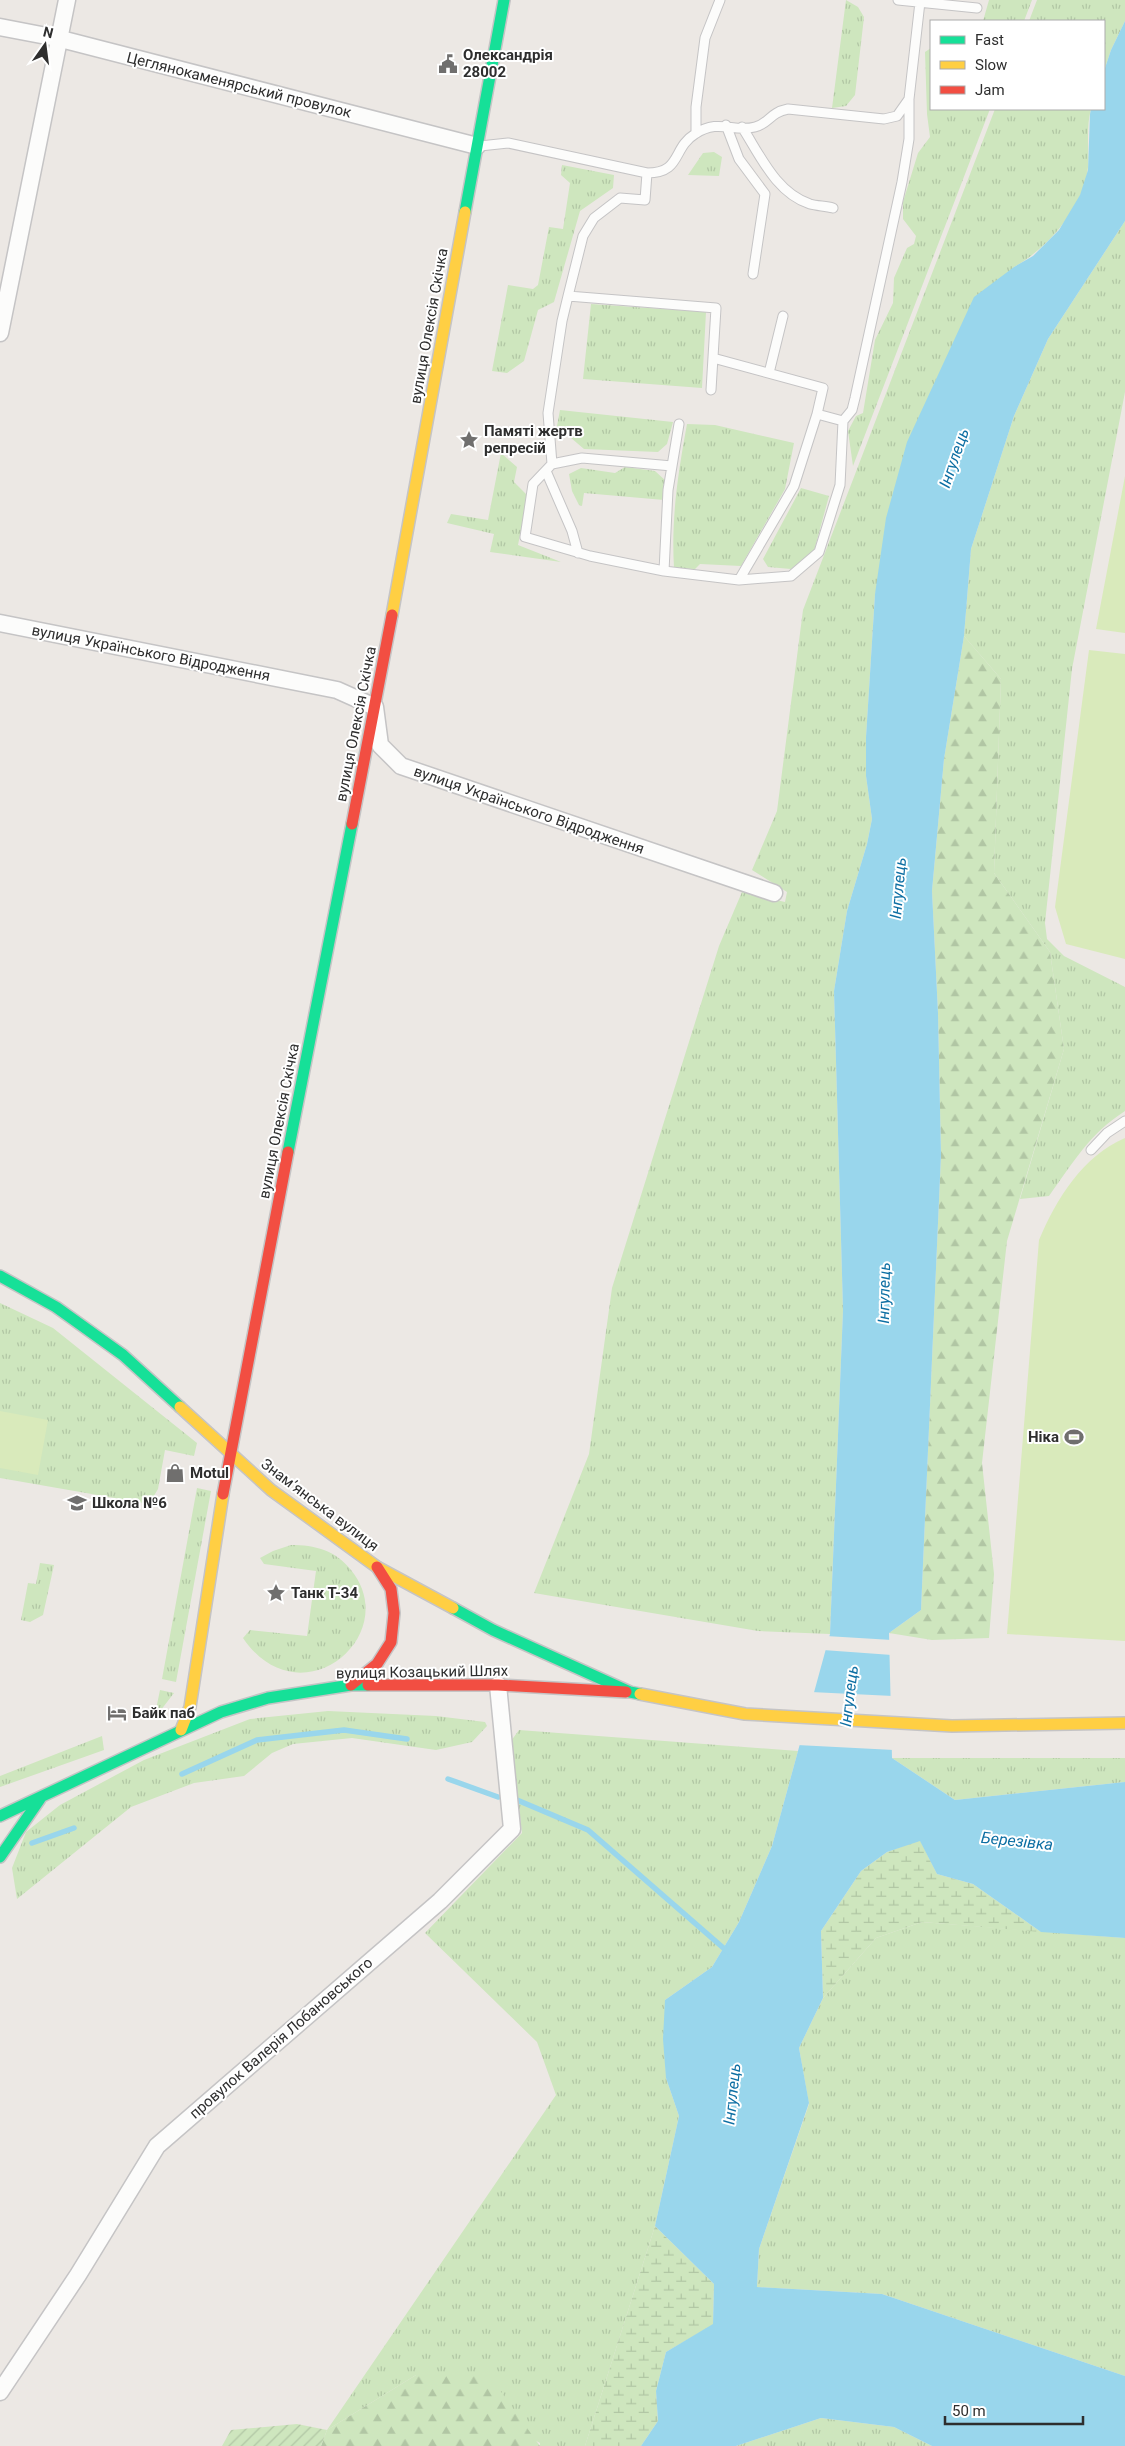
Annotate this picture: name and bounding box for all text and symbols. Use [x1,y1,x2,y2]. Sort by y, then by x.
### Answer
north arrow [20,20,70,70]
legend [930,20,1105,110]
text: N [41,23,55,41]
text: Fast [975,31,1004,49]
place label: Олександрія 28002 [463,46,553,81]
street label: Цеглянокаменярський провулок [125,48,353,122]
public building icon: Олександрія 28002 [437,53,459,75]
text: Slow [975,56,1007,74]
text: Jam [975,81,1005,99]
street label: вулиця Олексія Скічка [406,247,452,405]
place label: Памяті жертв репресій [484,422,583,457]
water label: Інгулець [935,426,973,490]
place icon: Памяті жертв репресій [458,429,480,451]
street label: вулиця Українського Відродження [30,621,272,685]
street label: вулиця Олексія Скічка [332,645,380,803]
street label: вулиця Українського Відродження [411,762,647,858]
water label: Інгулець [886,857,910,919]
street label: вулиця Олексія Скічка [255,1042,303,1200]
water label: Інгулець [874,1262,894,1324]
sports icon: Ніка [1063,1426,1085,1448]
place label: Ніка [1028,1428,1059,1446]
street label: Знамʼянська вулиця [258,1455,382,1555]
shop icon: Motul [164,1462,186,1484]
place label: Motul [190,1464,229,1482]
school or university icon: Школа №6 [66,1492,88,1514]
place label: Школа №6 [92,1494,167,1512]
place icon: Танк Т-34 [265,1582,287,1604]
place label: Танк Т-34 [291,1584,358,1602]
street label: вулиця Козацький Шлях [336,1661,509,1683]
water label: Інгулець [836,1664,862,1728]
hotel icon: Байк паб [106,1702,128,1724]
place label: Байк паб [132,1704,196,1722]
water label: Березівка [980,1828,1054,1854]
street label: провулок Валерія Лобановського [186,1954,376,2122]
water label: Інгулець [719,2062,745,2126]
scale bar [945,2394,1082,2426]
text: 50 m [952,2402,986,2420]

